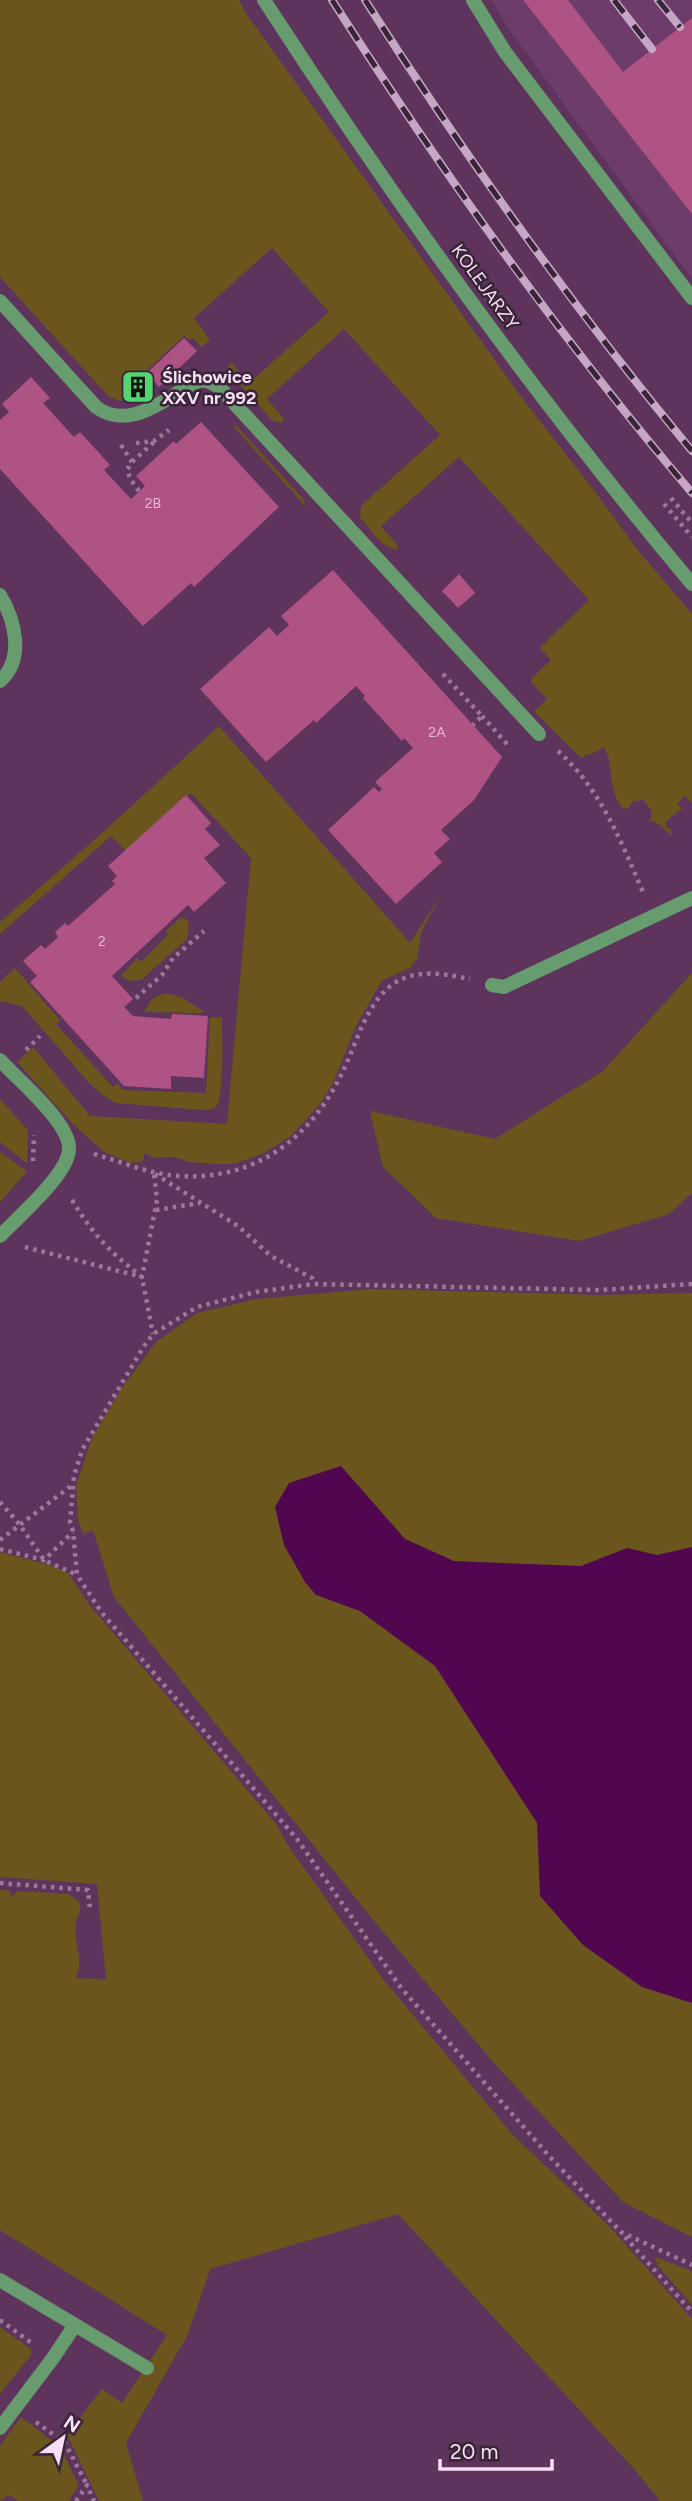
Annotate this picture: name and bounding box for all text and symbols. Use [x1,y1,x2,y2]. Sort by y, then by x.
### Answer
street label: KOLEJARZY [447,240,523,334]
place label: Ślichowice XXV nr 992 [162,366,256,409]
building icon: Ślichowice XXV nr 992 [119,368,157,406]
house number: 2B [145,495,161,512]
house number: 2A [428,724,446,741]
house number: 2 [98,933,106,950]
north arrow [28,2403,98,2473]
text: N [60,2411,84,2438]
scale bar [440,2428,552,2472]
text: 20 m [450,2439,498,2464]

